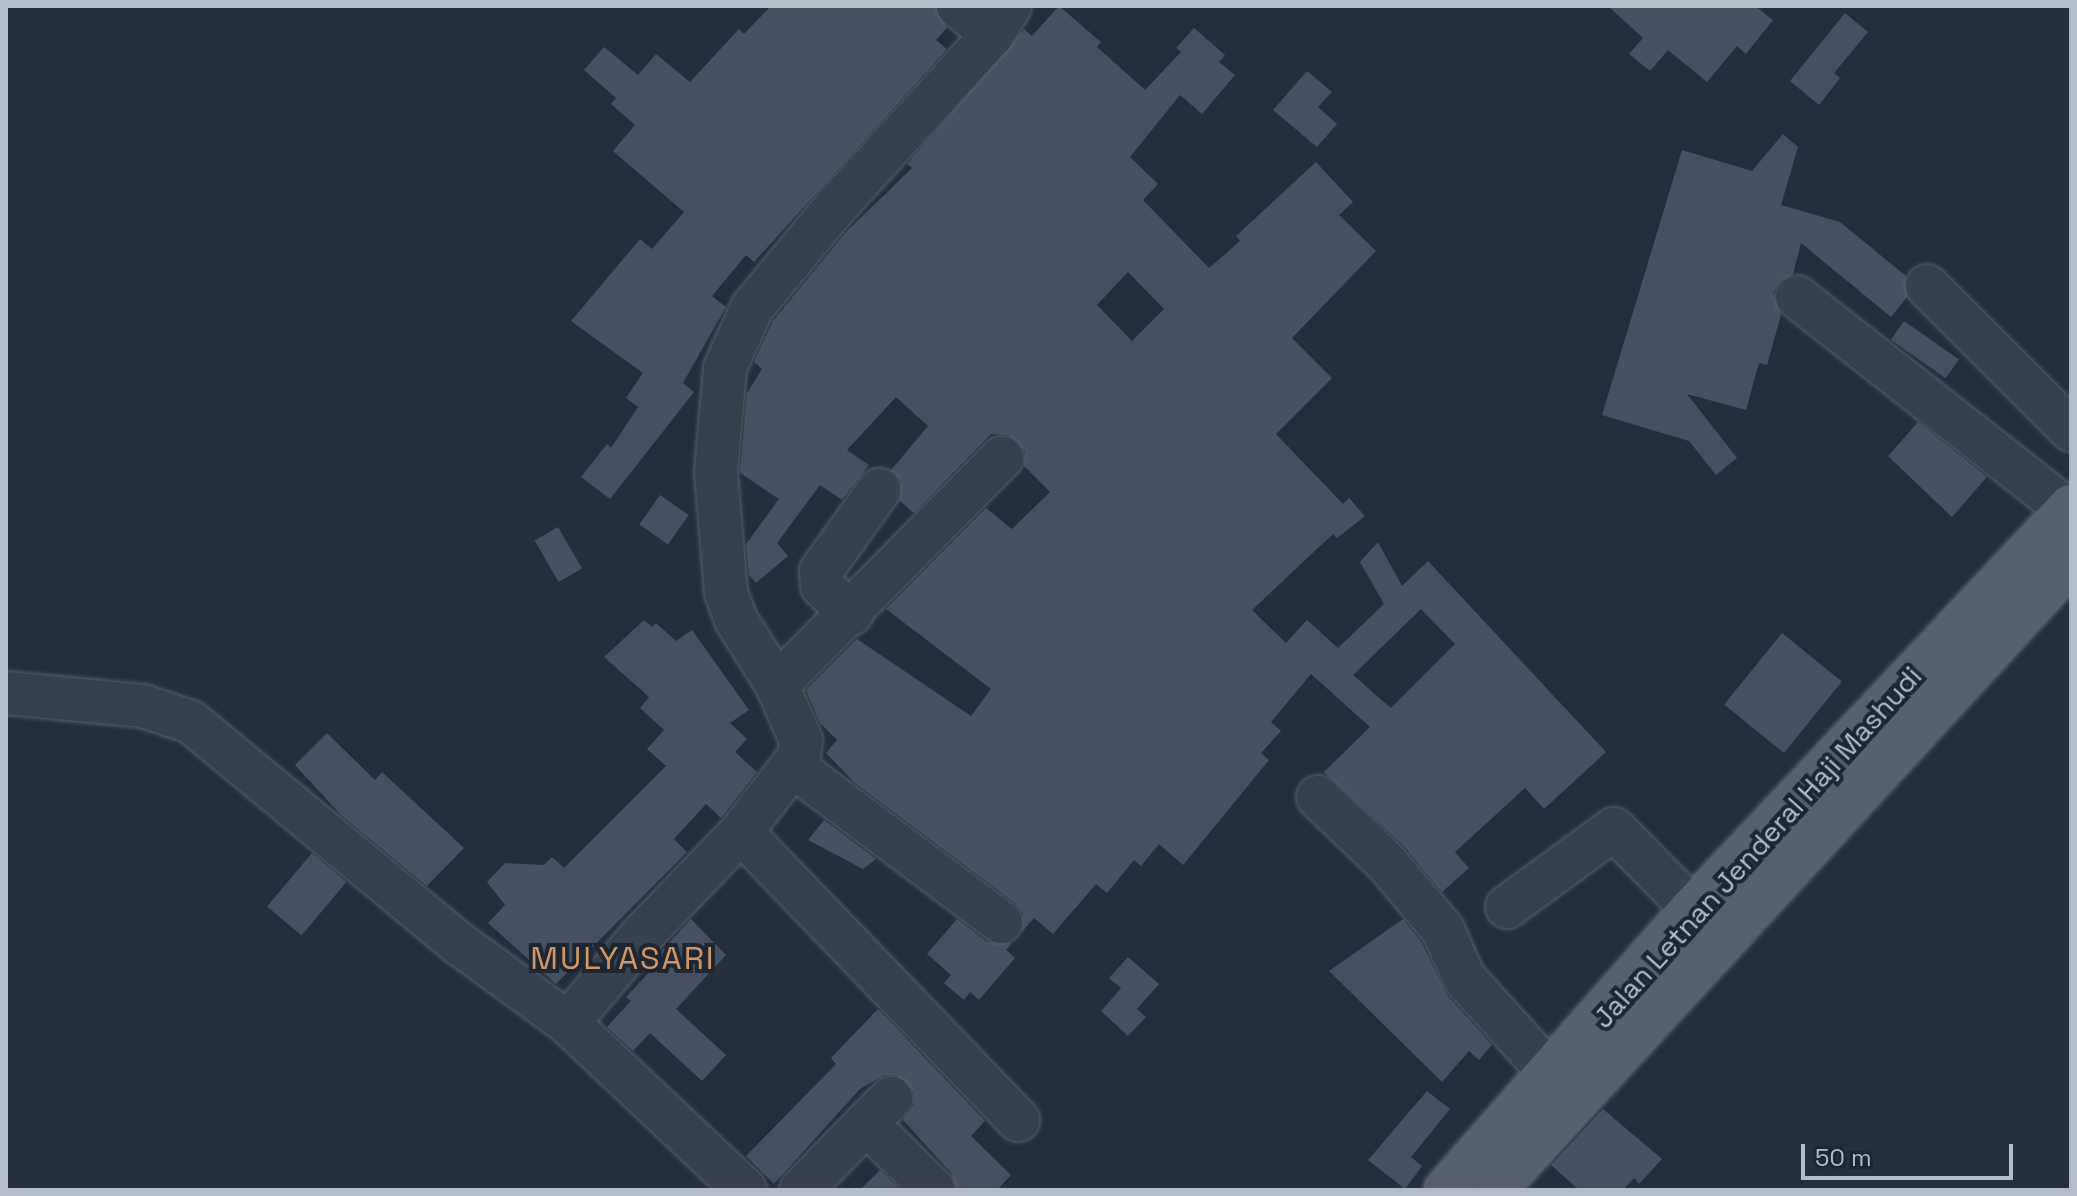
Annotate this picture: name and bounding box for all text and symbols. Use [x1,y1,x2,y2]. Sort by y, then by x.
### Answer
street label: Jalan Letnan Jenderal Haji Mashudi [1586,659,1928,1035]
district label: MULYASARI [530,939,716,977]
scale bar [1805,1128,2017,1178]
text: 50 m [1815,1142,1872,1173]

